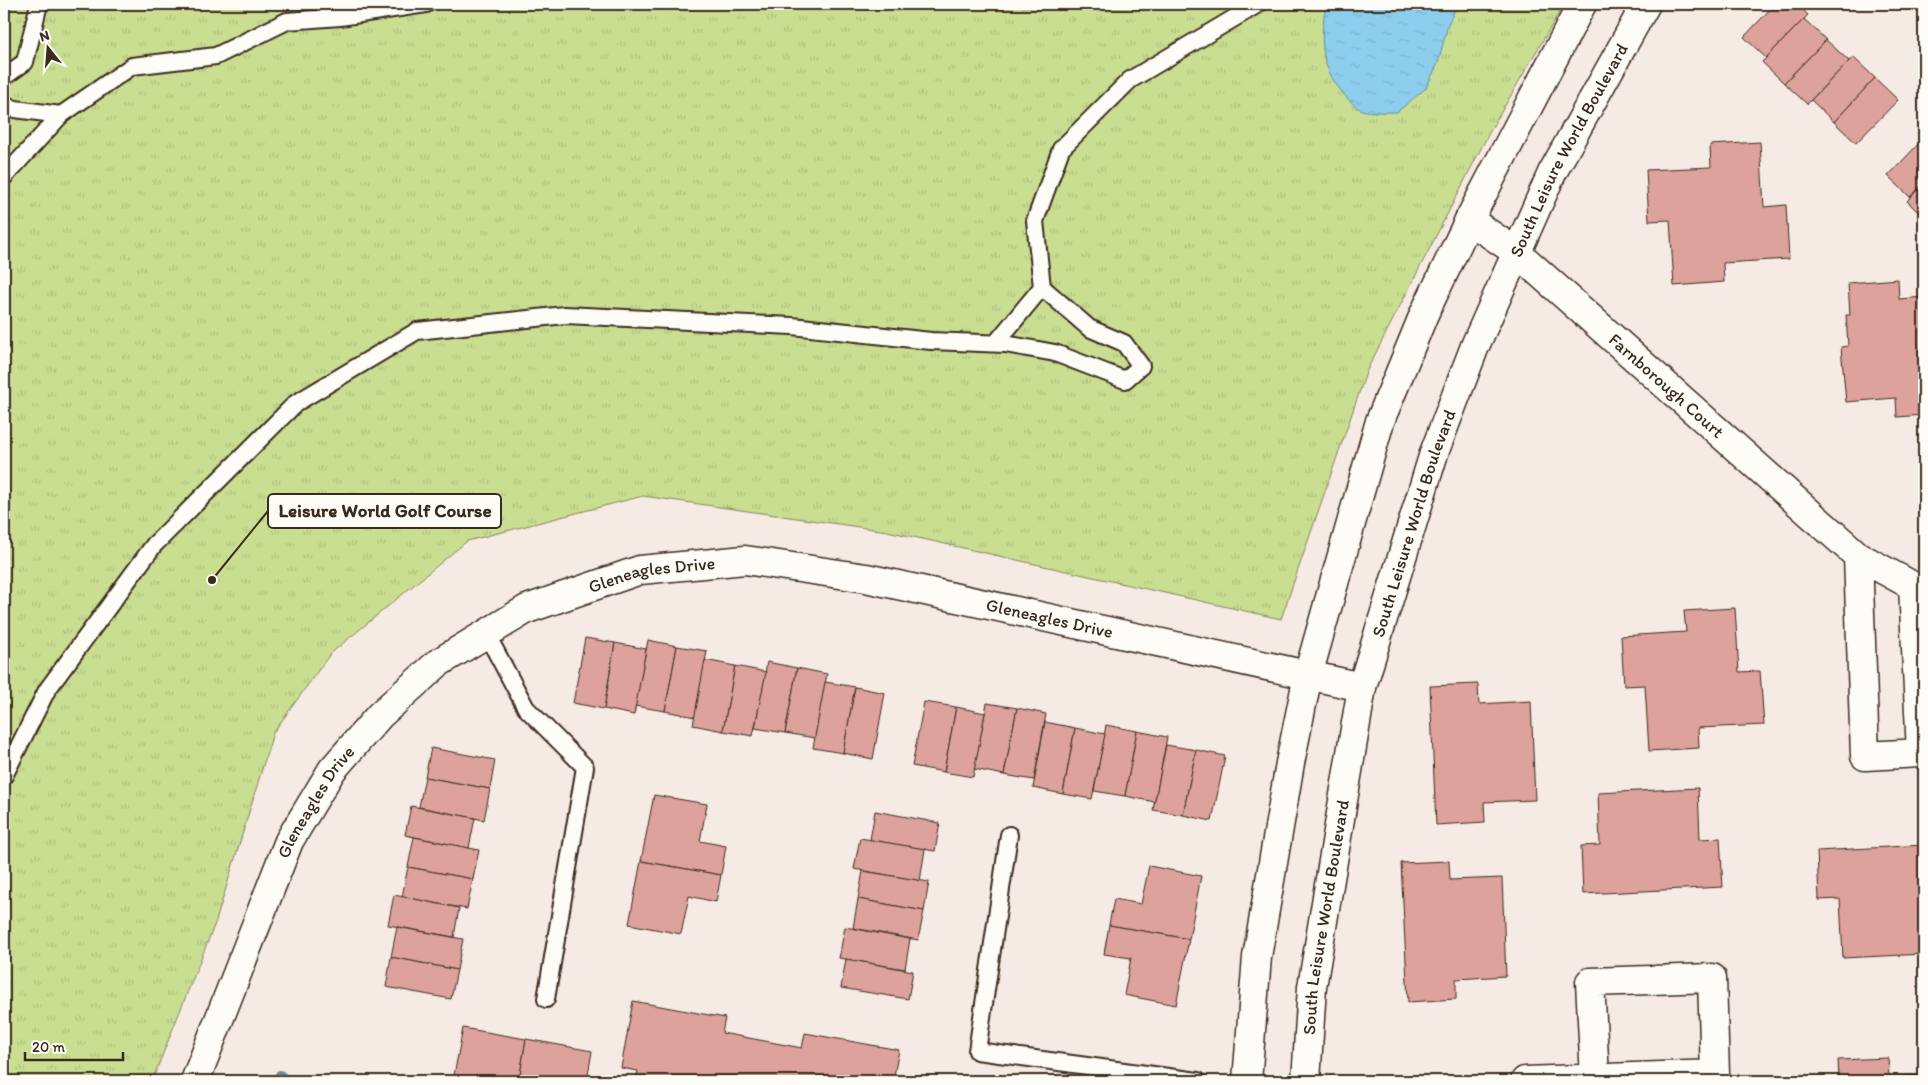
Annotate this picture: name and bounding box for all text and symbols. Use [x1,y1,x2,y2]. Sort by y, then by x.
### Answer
north arrow [22,22,72,72]
text: N [37,27,51,46]
street label: South Leisure World Boulevard [1505,39,1633,261]
street label: Farnborough Court [1604,328,1729,443]
street label: South Leisure World Boulevard [1367,406,1461,640]
callout: Leisure World Golf Course [268,494,501,528]
text: Leisure World Golf Course [278,499,492,522]
street label: Gleneagles Drive [585,552,716,598]
street label: Gleneagles Drive [984,594,1115,643]
street label: Gleneagles Drive [272,741,359,861]
street label: South Leisure World Boulevard [1298,798,1354,1036]
scale bar [25,1030,122,1062]
text: 20 m [32,1038,66,1056]

